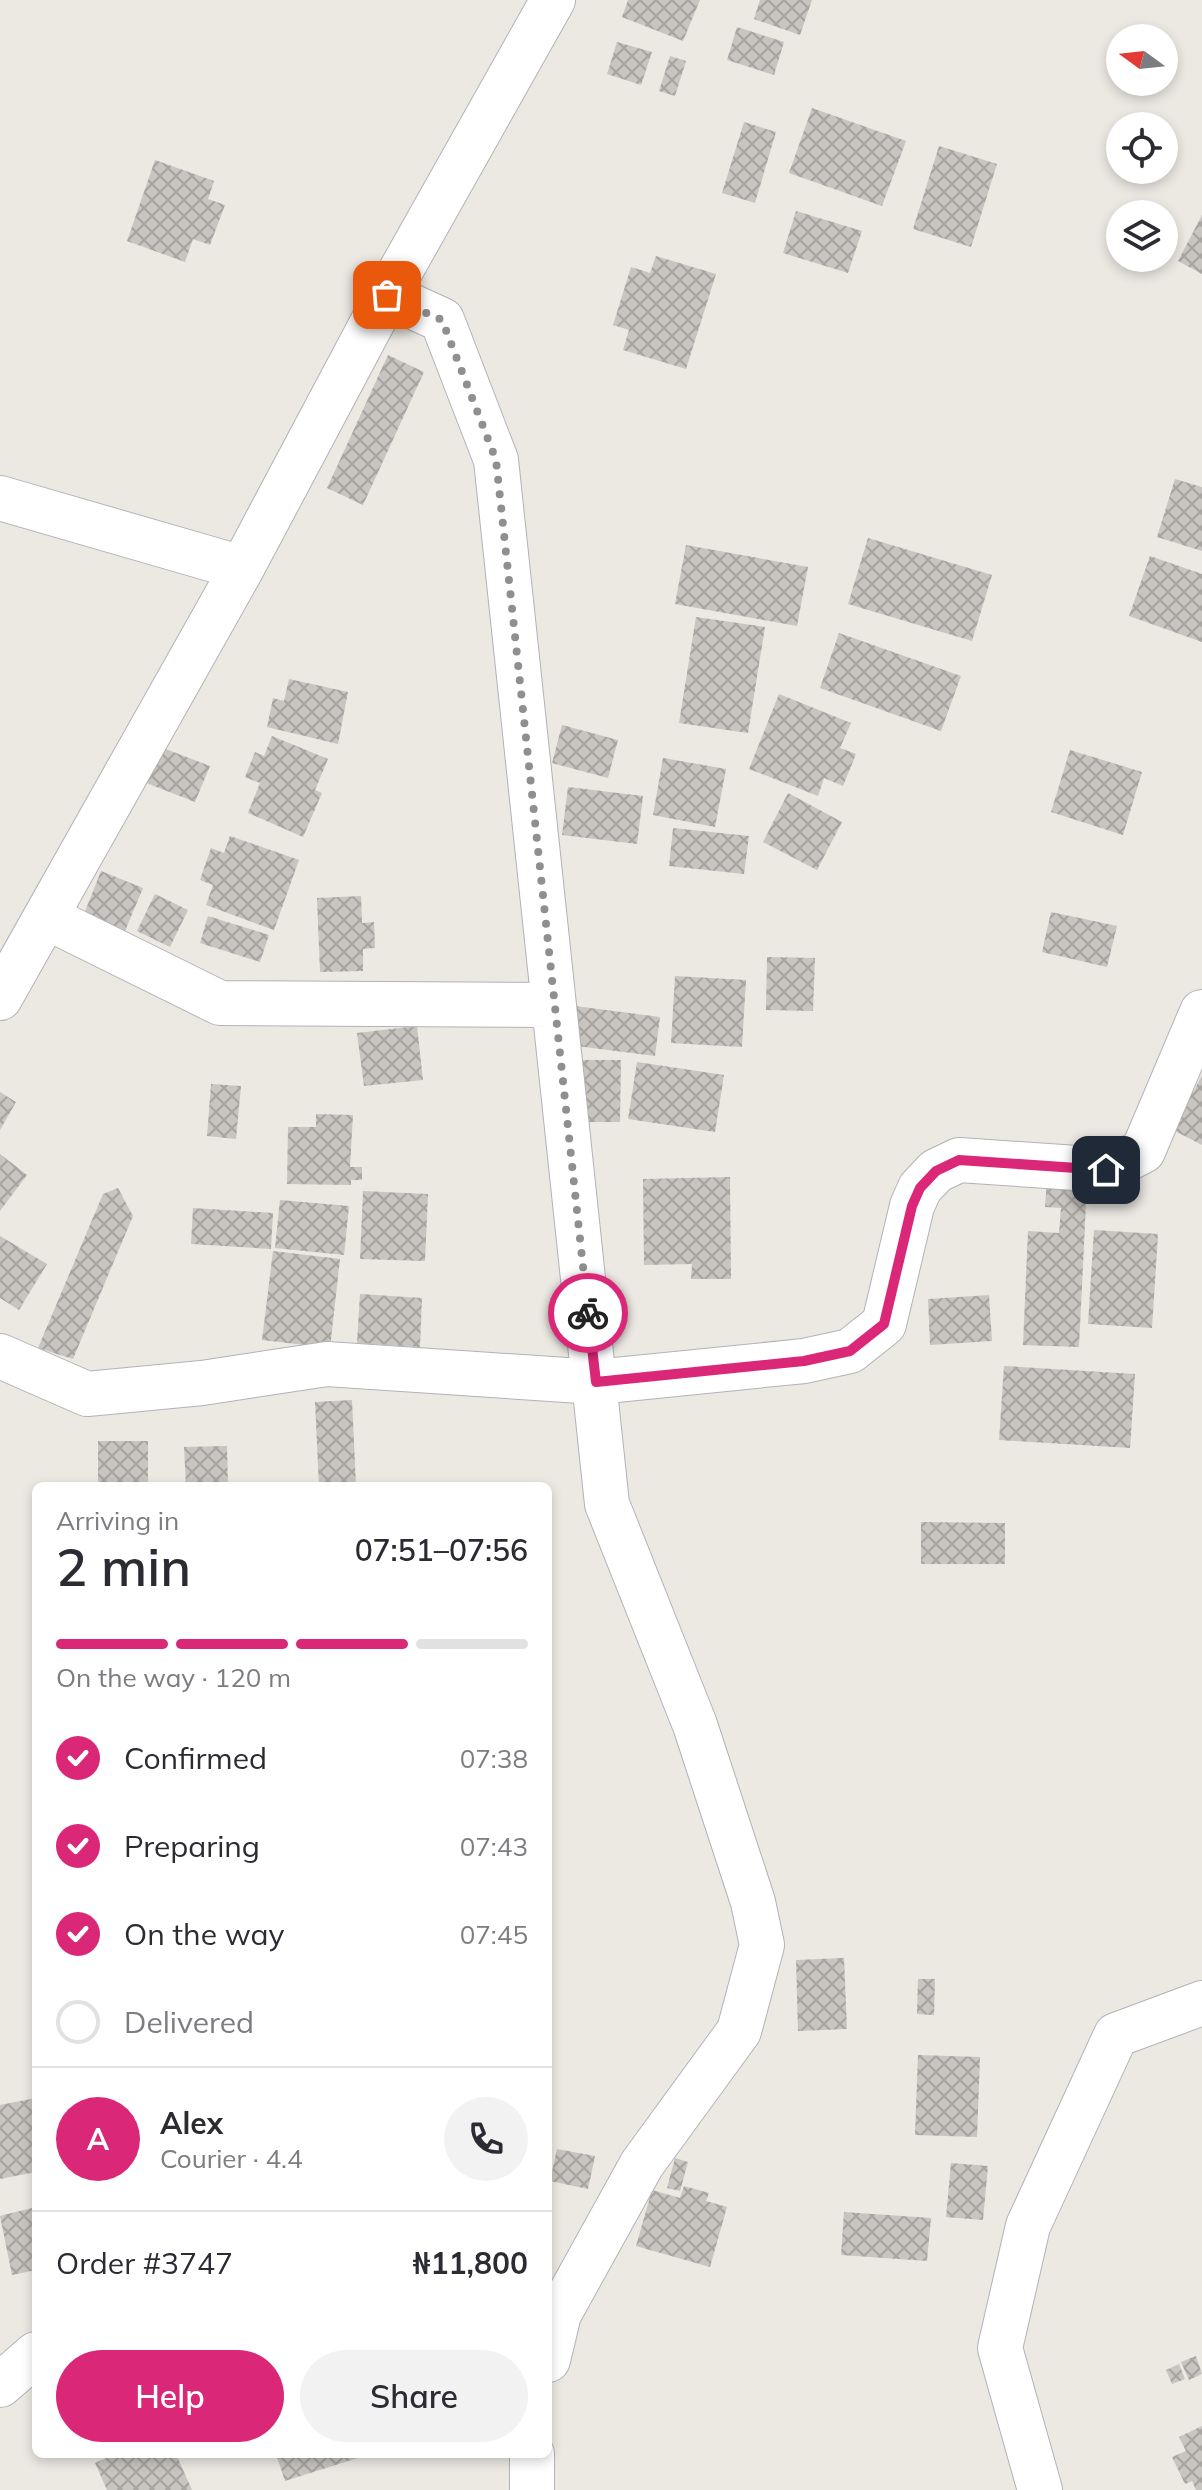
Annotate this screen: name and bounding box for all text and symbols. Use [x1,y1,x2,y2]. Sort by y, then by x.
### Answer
north arrow [1106,24,1178,96]
map controls [1106,24,1178,272]
button: locate [1106,112,1178,184]
button: layers [1106,200,1178,272]
pin [353,261,421,329]
icon: bag [365,273,409,317]
pin [1072,1136,1140,1204]
icon: home [1084,1148,1128,1192]
courier [548,1273,628,1353]
icon: bike [566,1291,610,1335]
text: Arriving in [56,1504,179,1537]
text: 07:51–07:56 [355,1531,528,1569]
text: 2 min [56,1534,191,1599]
text: On the way · 120 m [56,1661,291,1694]
icon: check [56,1736,100,1780]
text: Confirmed [124,1739,267,1777]
text: 07:38 [460,1742,528,1775]
icon: check [56,1824,100,1868]
text: Preparing [124,1827,260,1865]
text: 07:43 [460,1830,528,1863]
icon: check [56,1912,100,1956]
text: On the way [124,1915,284,1953]
text: 07:45 [460,1918,528,1951]
text: Delivered [124,2003,254,2041]
button: phone [444,2097,528,2181]
text: Alex [160,2104,223,2142]
text: A [87,2120,109,2158]
text: Courier · 4.4 [160,2142,303,2175]
text: Order #3747 [56,2244,233,2282]
text: ₦11,800 [413,2244,528,2282]
button: Help [56,2350,284,2442]
button: Share [300,2350,528,2442]

